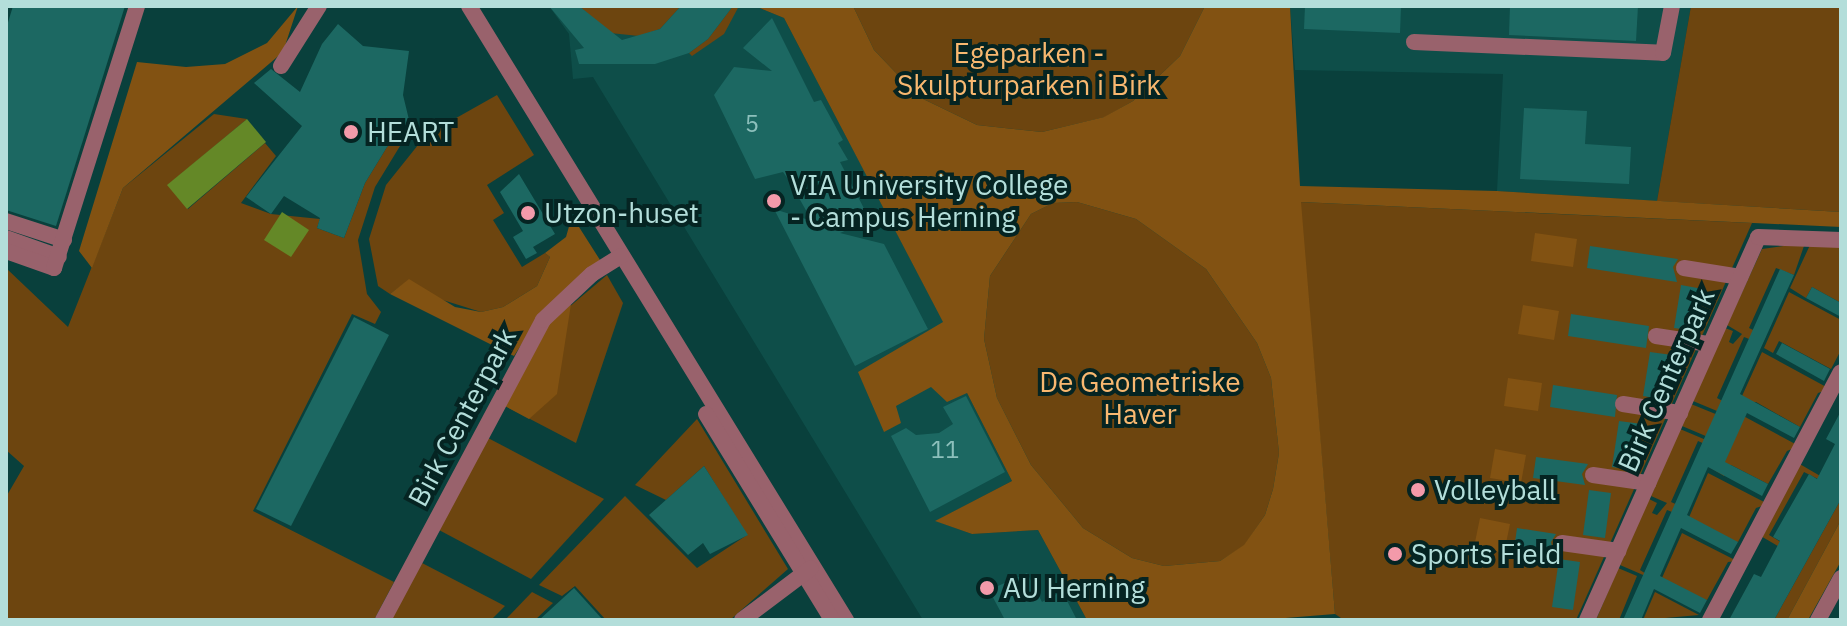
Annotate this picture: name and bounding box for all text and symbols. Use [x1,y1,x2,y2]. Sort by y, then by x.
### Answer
park label: Egeparken - Skulpturparken i Birk [897,36,1161,102]
house number: 5 [745,110,759,138]
place label: HEART [367,115,454,149]
marker: HEART [342,123,360,141]
place label: VIA University College - Campus Herning [790,168,1068,234]
marker: VIA University College - Campus Herning [765,192,783,210]
place label: Utzon-huset [544,196,699,230]
marker: Utzon-huset [519,204,537,222]
street label: Birk Centerpark [1611,283,1721,477]
street label: Birk Centerpark [401,322,523,512]
park label: De Geometriske Haver [1039,365,1241,431]
house number: 11 [931,436,959,464]
place label: Volleyball [1434,473,1556,507]
marker: Volleyball [1409,481,1427,499]
place label: Sports Field [1411,537,1562,571]
marker: Sports Field [1386,545,1404,563]
place label: AU Herning [1003,571,1145,605]
marker: AU Herning [978,579,996,597]

